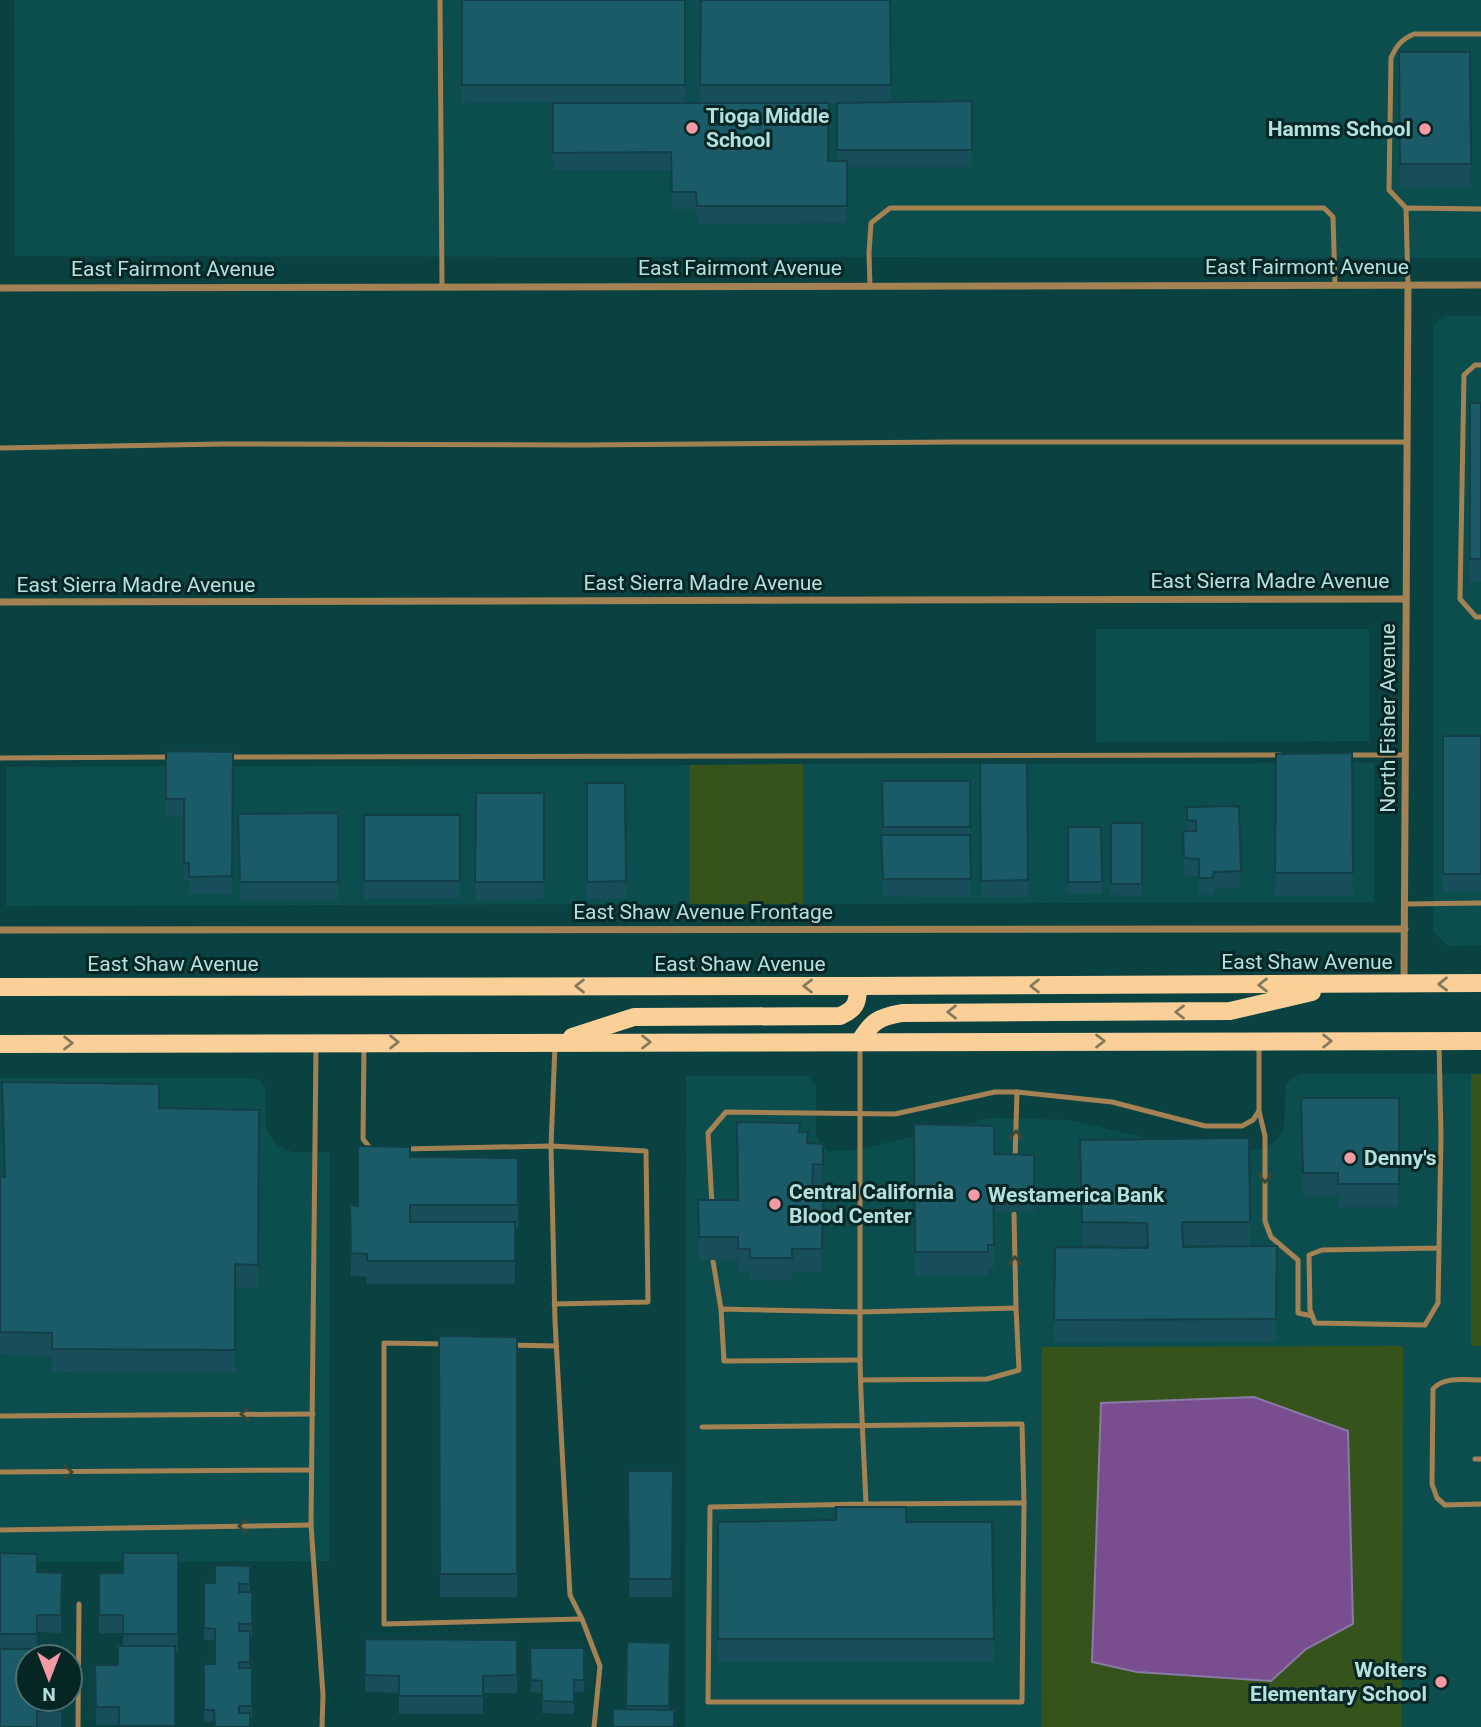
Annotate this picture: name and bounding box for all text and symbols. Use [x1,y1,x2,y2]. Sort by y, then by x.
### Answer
place label: Tioga Middle School [706,104,829,152]
place label: Hamms School [1268,117,1411,141]
marker: Tioga Middle School [684,120,700,136]
marker: Hamms School [1417,121,1433,137]
street label: East Fairmont Avenue [1205,255,1409,279]
street label: East Fairmont Avenue [638,256,842,280]
street label: East Fairmont Avenue [71,257,275,281]
street label: East Sierra Madre Avenue [1151,569,1389,593]
street label: East Sierra Madre Avenue [584,571,822,595]
street label: East Sierra Madre Avenue [17,573,255,597]
street label: North Fisher Avenue [1376,623,1400,813]
street label: East Shaw Avenue Frontage [573,900,833,924]
street label: East Shaw Avenue [1221,950,1393,974]
street label: East Shaw Avenue [87,952,259,976]
street label: East Shaw Avenue [654,952,826,976]
one-way arrow [1437,976,1447,992]
one-way arrow [1257,977,1267,993]
one-way arrow [574,978,585,994]
one-way arrow [802,978,812,994]
one-way arrow [1029,978,1040,994]
one-way arrow [947,1004,957,1020]
one-way arrow [1174,1004,1185,1020]
one-way arrow [1095,1033,1105,1049]
one-way arrow [1322,1033,1333,1049]
one-way arrow [389,1034,399,1050]
one-way arrow [641,1034,651,1050]
one-way arrow [63,1035,74,1051]
one-way arrow [1008,1129,1023,1140]
place label: Denny's [1364,1146,1437,1170]
marker: Denny's [1342,1150,1358,1166]
one-way arrow [1257,1173,1273,1184]
place label: Central California Blood Center [789,1180,954,1228]
place label: Westamerica Bank [988,1183,1165,1207]
marker: Westamerica Bank [966,1187,982,1203]
marker: Central California Blood Center [767,1196,783,1212]
one-way arrow [1007,1255,1023,1265]
one-way arrow [239,1406,249,1422]
one-way arrow [63,1464,74,1480]
one-way arrow [237,1518,248,1534]
north arrow [14,1643,84,1713]
place label: Wolters Elementary School [1250,1658,1427,1706]
marker: Wolters Elementary School [1433,1674,1449,1690]
text: N [42,1683,56,1706]

